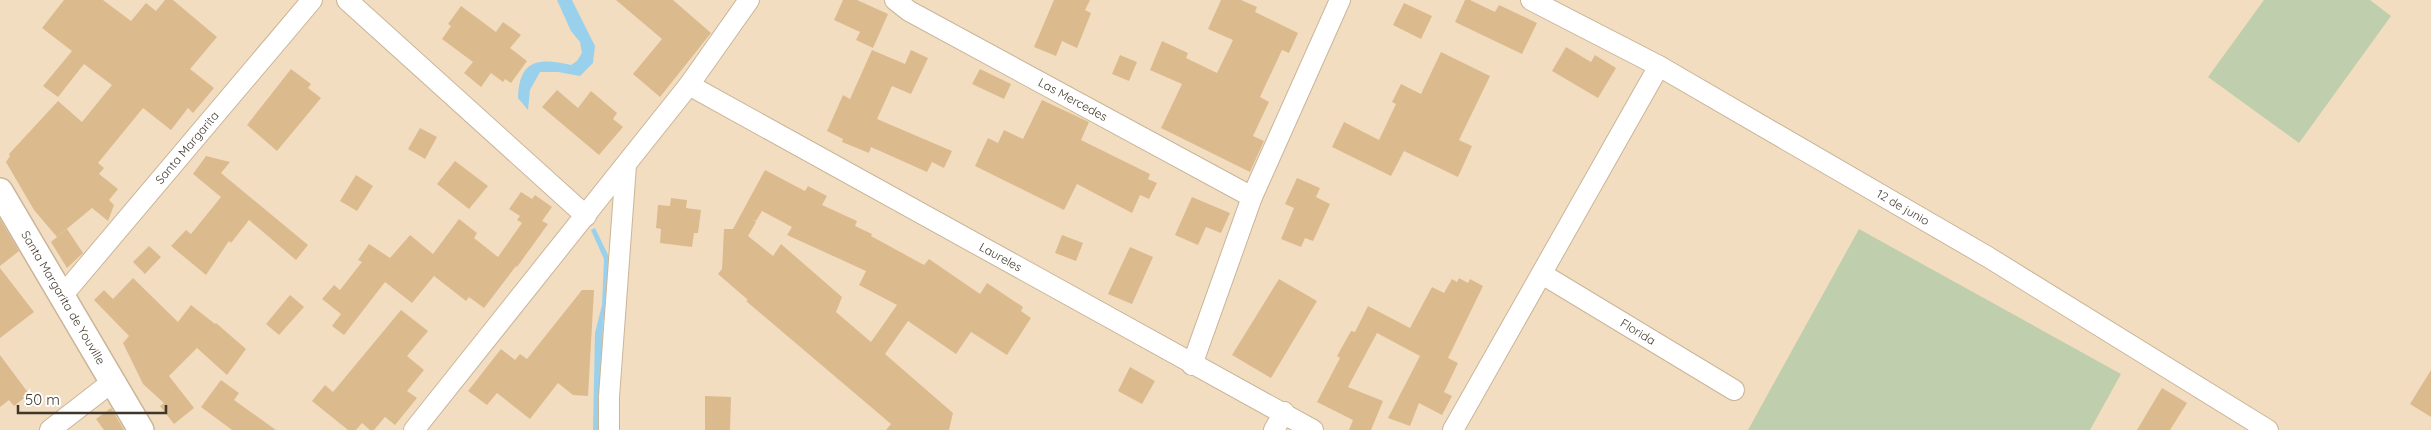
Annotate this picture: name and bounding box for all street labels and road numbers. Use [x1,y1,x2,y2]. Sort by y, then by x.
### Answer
street label: Las Mercedes [1036,75,1110,124]
street label: Santa Margarita [152,108,222,187]
street label: 12 de junio [1874,186,1932,228]
street label: Santa Margarita de Youville [18,228,109,367]
street label: Laureles [977,239,1025,275]
street label: Florida [1618,315,1658,348]

